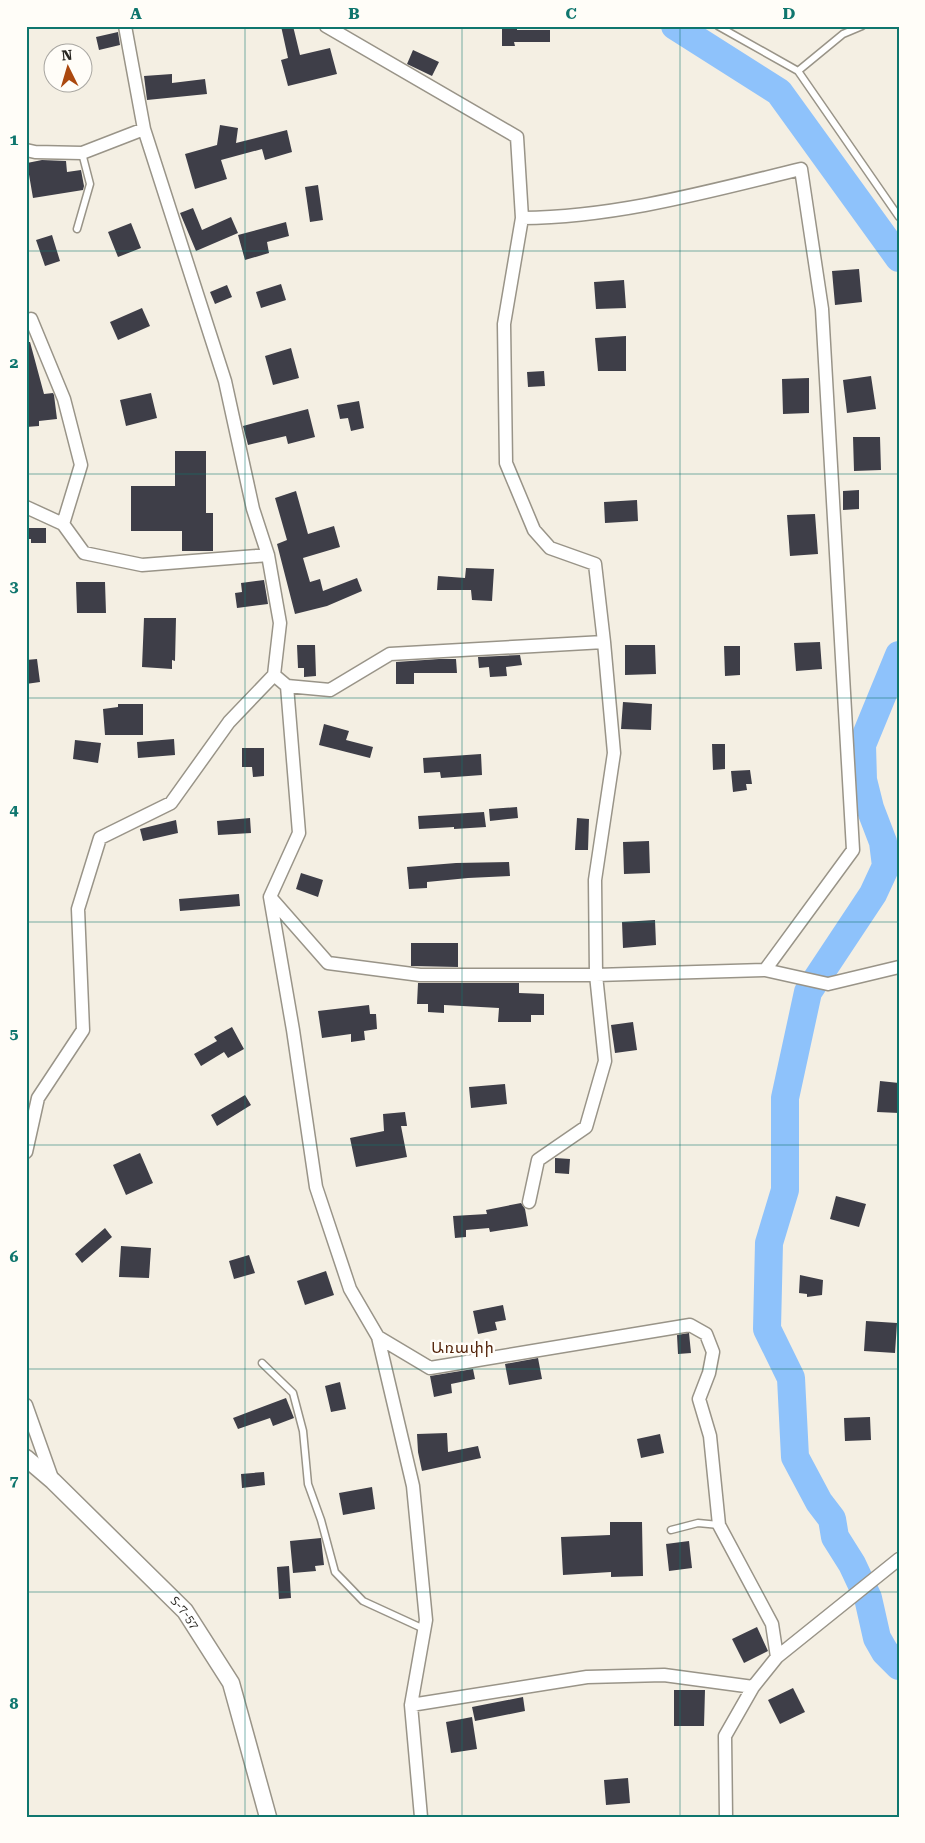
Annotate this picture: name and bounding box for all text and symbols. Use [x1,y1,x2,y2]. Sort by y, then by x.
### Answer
text: A [130,4,142,23]
text: B [348,4,360,23]
text: C [565,4,577,23]
text: D [783,4,796,23]
north arrow [42,42,92,92]
text: N [61,47,73,63]
text: 1 [10,130,19,149]
text: 2 [10,353,19,372]
text: 3 [10,577,19,596]
text: 4 [10,800,19,819]
text: 5 [10,1024,19,1043]
text: 6 [10,1247,19,1266]
district label: Առափի [431,1339,495,1357]
text: 7 [10,1471,19,1490]
street label: Տ-7-57 [168,1594,202,1632]
text: 8 [10,1694,19,1713]

